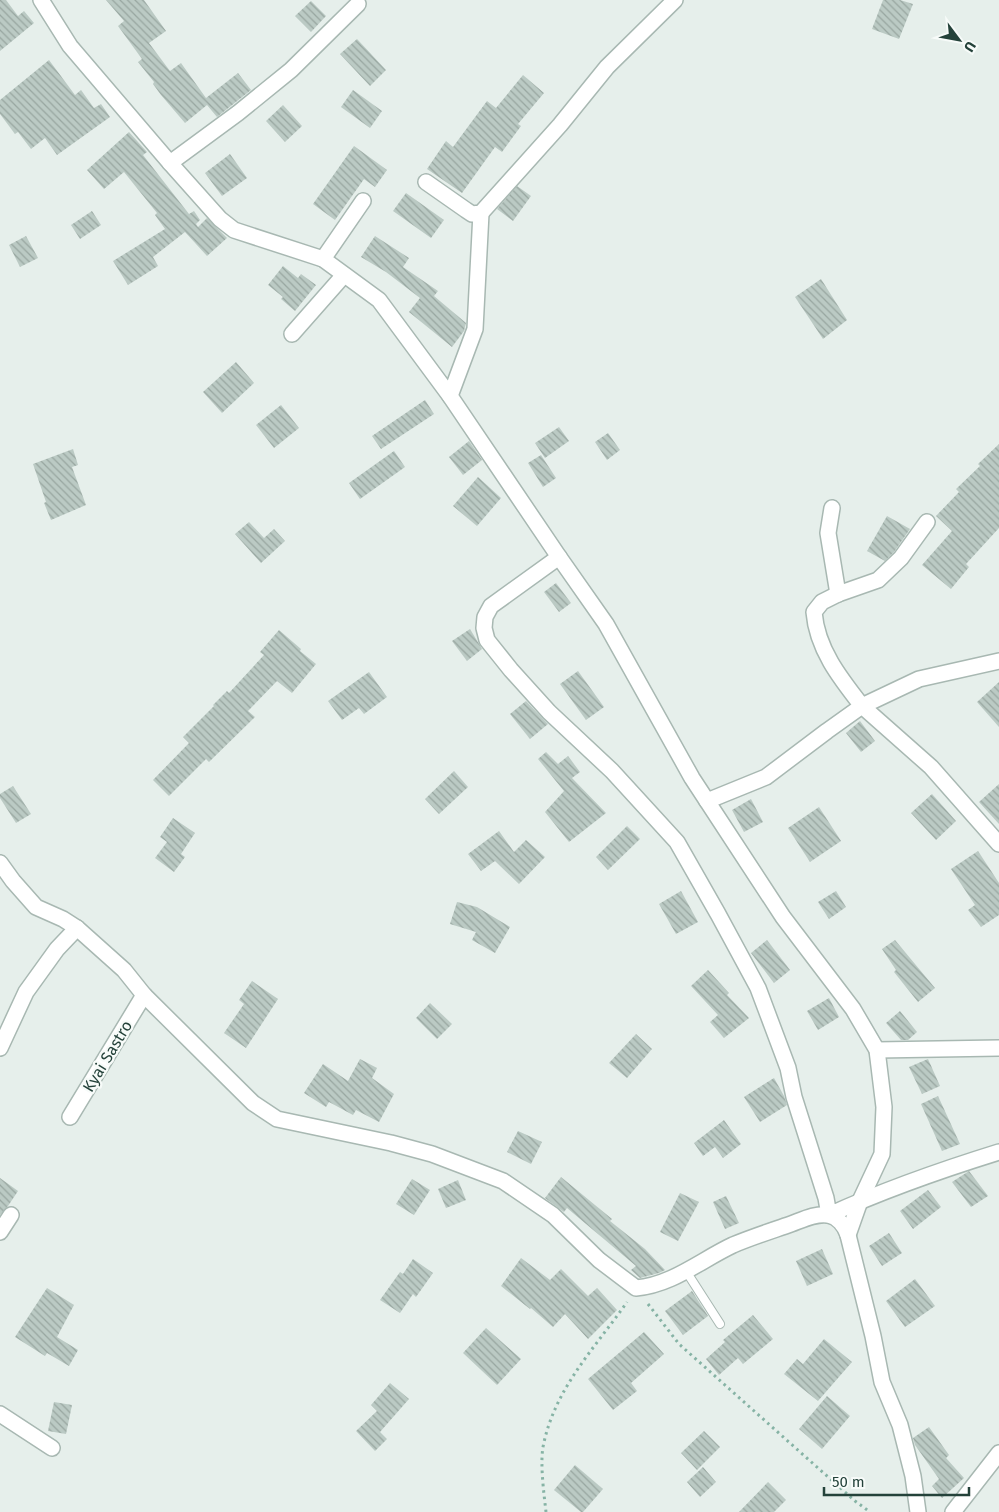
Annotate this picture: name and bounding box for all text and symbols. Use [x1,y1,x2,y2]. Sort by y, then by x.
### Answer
north arrow [934,15,984,65]
text: U [960,38,979,55]
street label: Kyai Sastro [79,1017,136,1095]
scale bar [824,1464,969,1496]
text: 50 m [832,1473,865,1491]

